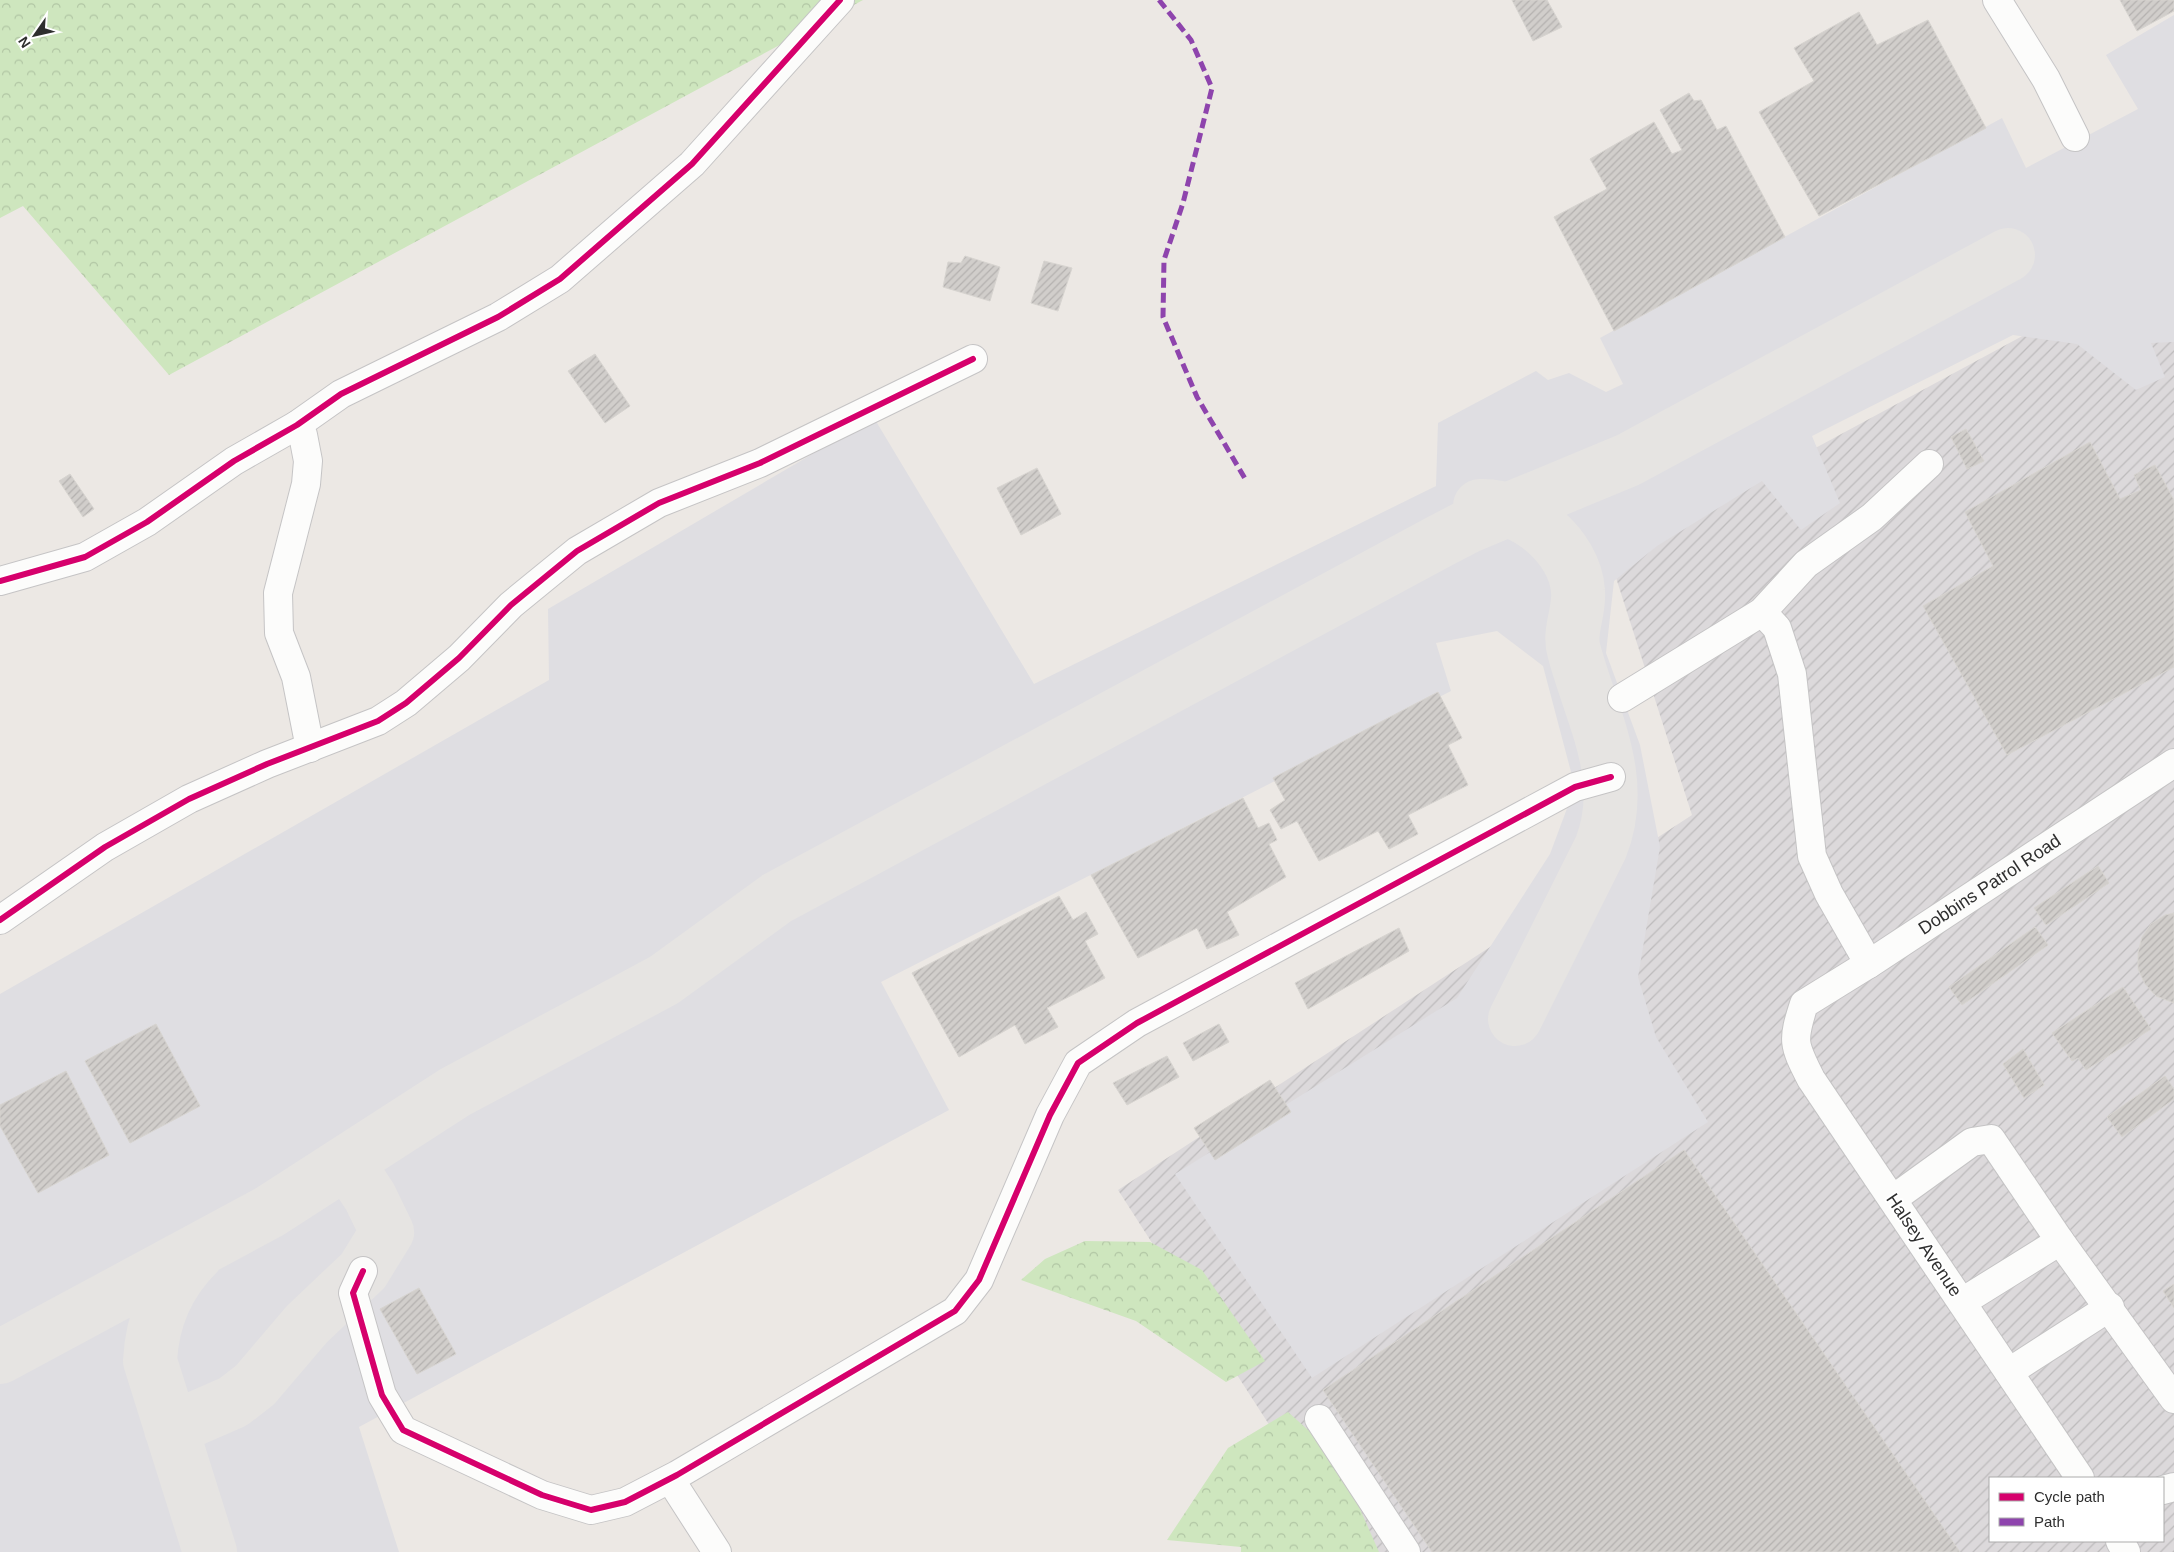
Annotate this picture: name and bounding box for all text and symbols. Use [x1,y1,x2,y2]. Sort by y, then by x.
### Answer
north arrow [10,10,60,60]
text: N [15,34,34,51]
street label: Dobbins Patrol Road [1915,830,2064,939]
street label: Halsey Avenue [1882,1190,1966,1300]
legend [1989,1477,2164,1542]
text: Cycle path [2034,1488,2105,1505]
text: Path [2034,1513,2065,1530]

